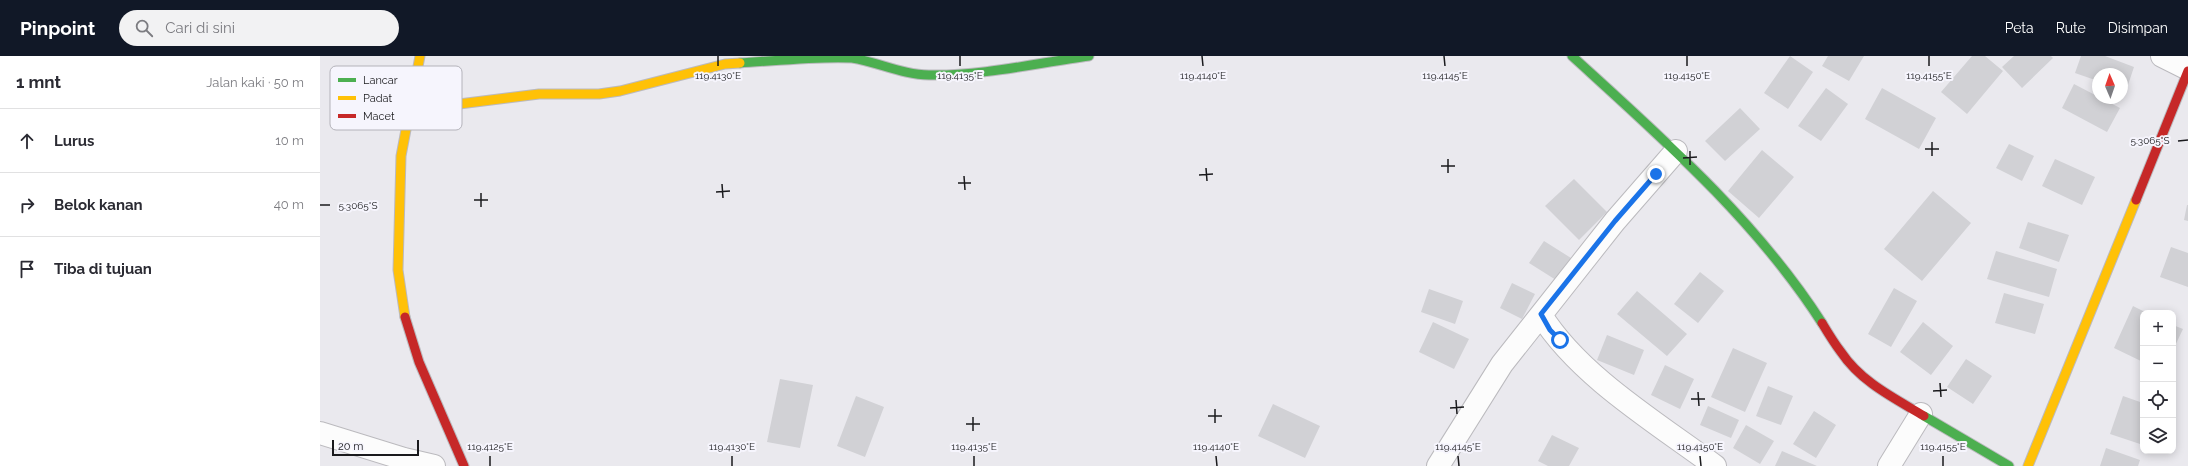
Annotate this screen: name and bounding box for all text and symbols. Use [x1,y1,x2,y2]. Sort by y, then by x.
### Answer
search box [119,10,399,46]
text: Pinpoint [20,17,95,39]
icon: search [133,17,155,39]
text: Cari di sini [165,19,235,37]
text: Peta [2005,20,2034,36]
text: Rute [2056,20,2086,36]
text: Disimpan [2108,20,2168,36]
legend [330,66,462,130]
north arrow [2092,68,2128,104]
text: 119.4130°E [695,70,741,81]
text: 119.4135°E [937,70,983,81]
text: 119.4140°E [1180,70,1226,81]
text: 119.4145°E [1422,70,1468,81]
text: 119.4150°E [1664,70,1710,81]
text: 119.4155°E [1906,70,1952,81]
text: 1 mnt [16,72,61,92]
text: Lancar [363,74,398,87]
text: Jalan kaki · 50 m [206,75,304,90]
text: Padat [363,92,393,105]
text: Macet [363,110,395,123]
icon: ahead [16,130,38,152]
text: Lurus [54,132,95,150]
text: 10 m [275,133,304,148]
text: 5.3065°S [2130,135,2170,146]
route end [1647,165,1665,183]
icon: right [16,194,38,216]
text: Belok kanan [54,196,143,214]
text: 40 m [274,197,304,212]
text: 5.3065°S [338,200,378,211]
icon: arrive [16,258,38,280]
text: Tiba di tujuan [54,260,152,278]
map controls [2140,310,2176,454]
button: + [2140,310,2176,346]
route start [1551,331,1569,349]
button: − [2140,346,2176,382]
button: locate [2140,382,2176,418]
button: layers [2140,418,2176,454]
scale bar [332,438,419,457]
text: 20 m [338,440,363,453]
text: 119.4125°E [467,441,513,452]
text: 119.4130°E [709,441,755,452]
text: 119.4135°E [951,441,997,452]
text: 119.4140°E [1193,441,1239,452]
text: 119.4145°E [1435,441,1481,452]
text: 119.4150°E [1677,441,1723,452]
text: 119.4155°E [1920,441,1966,452]

